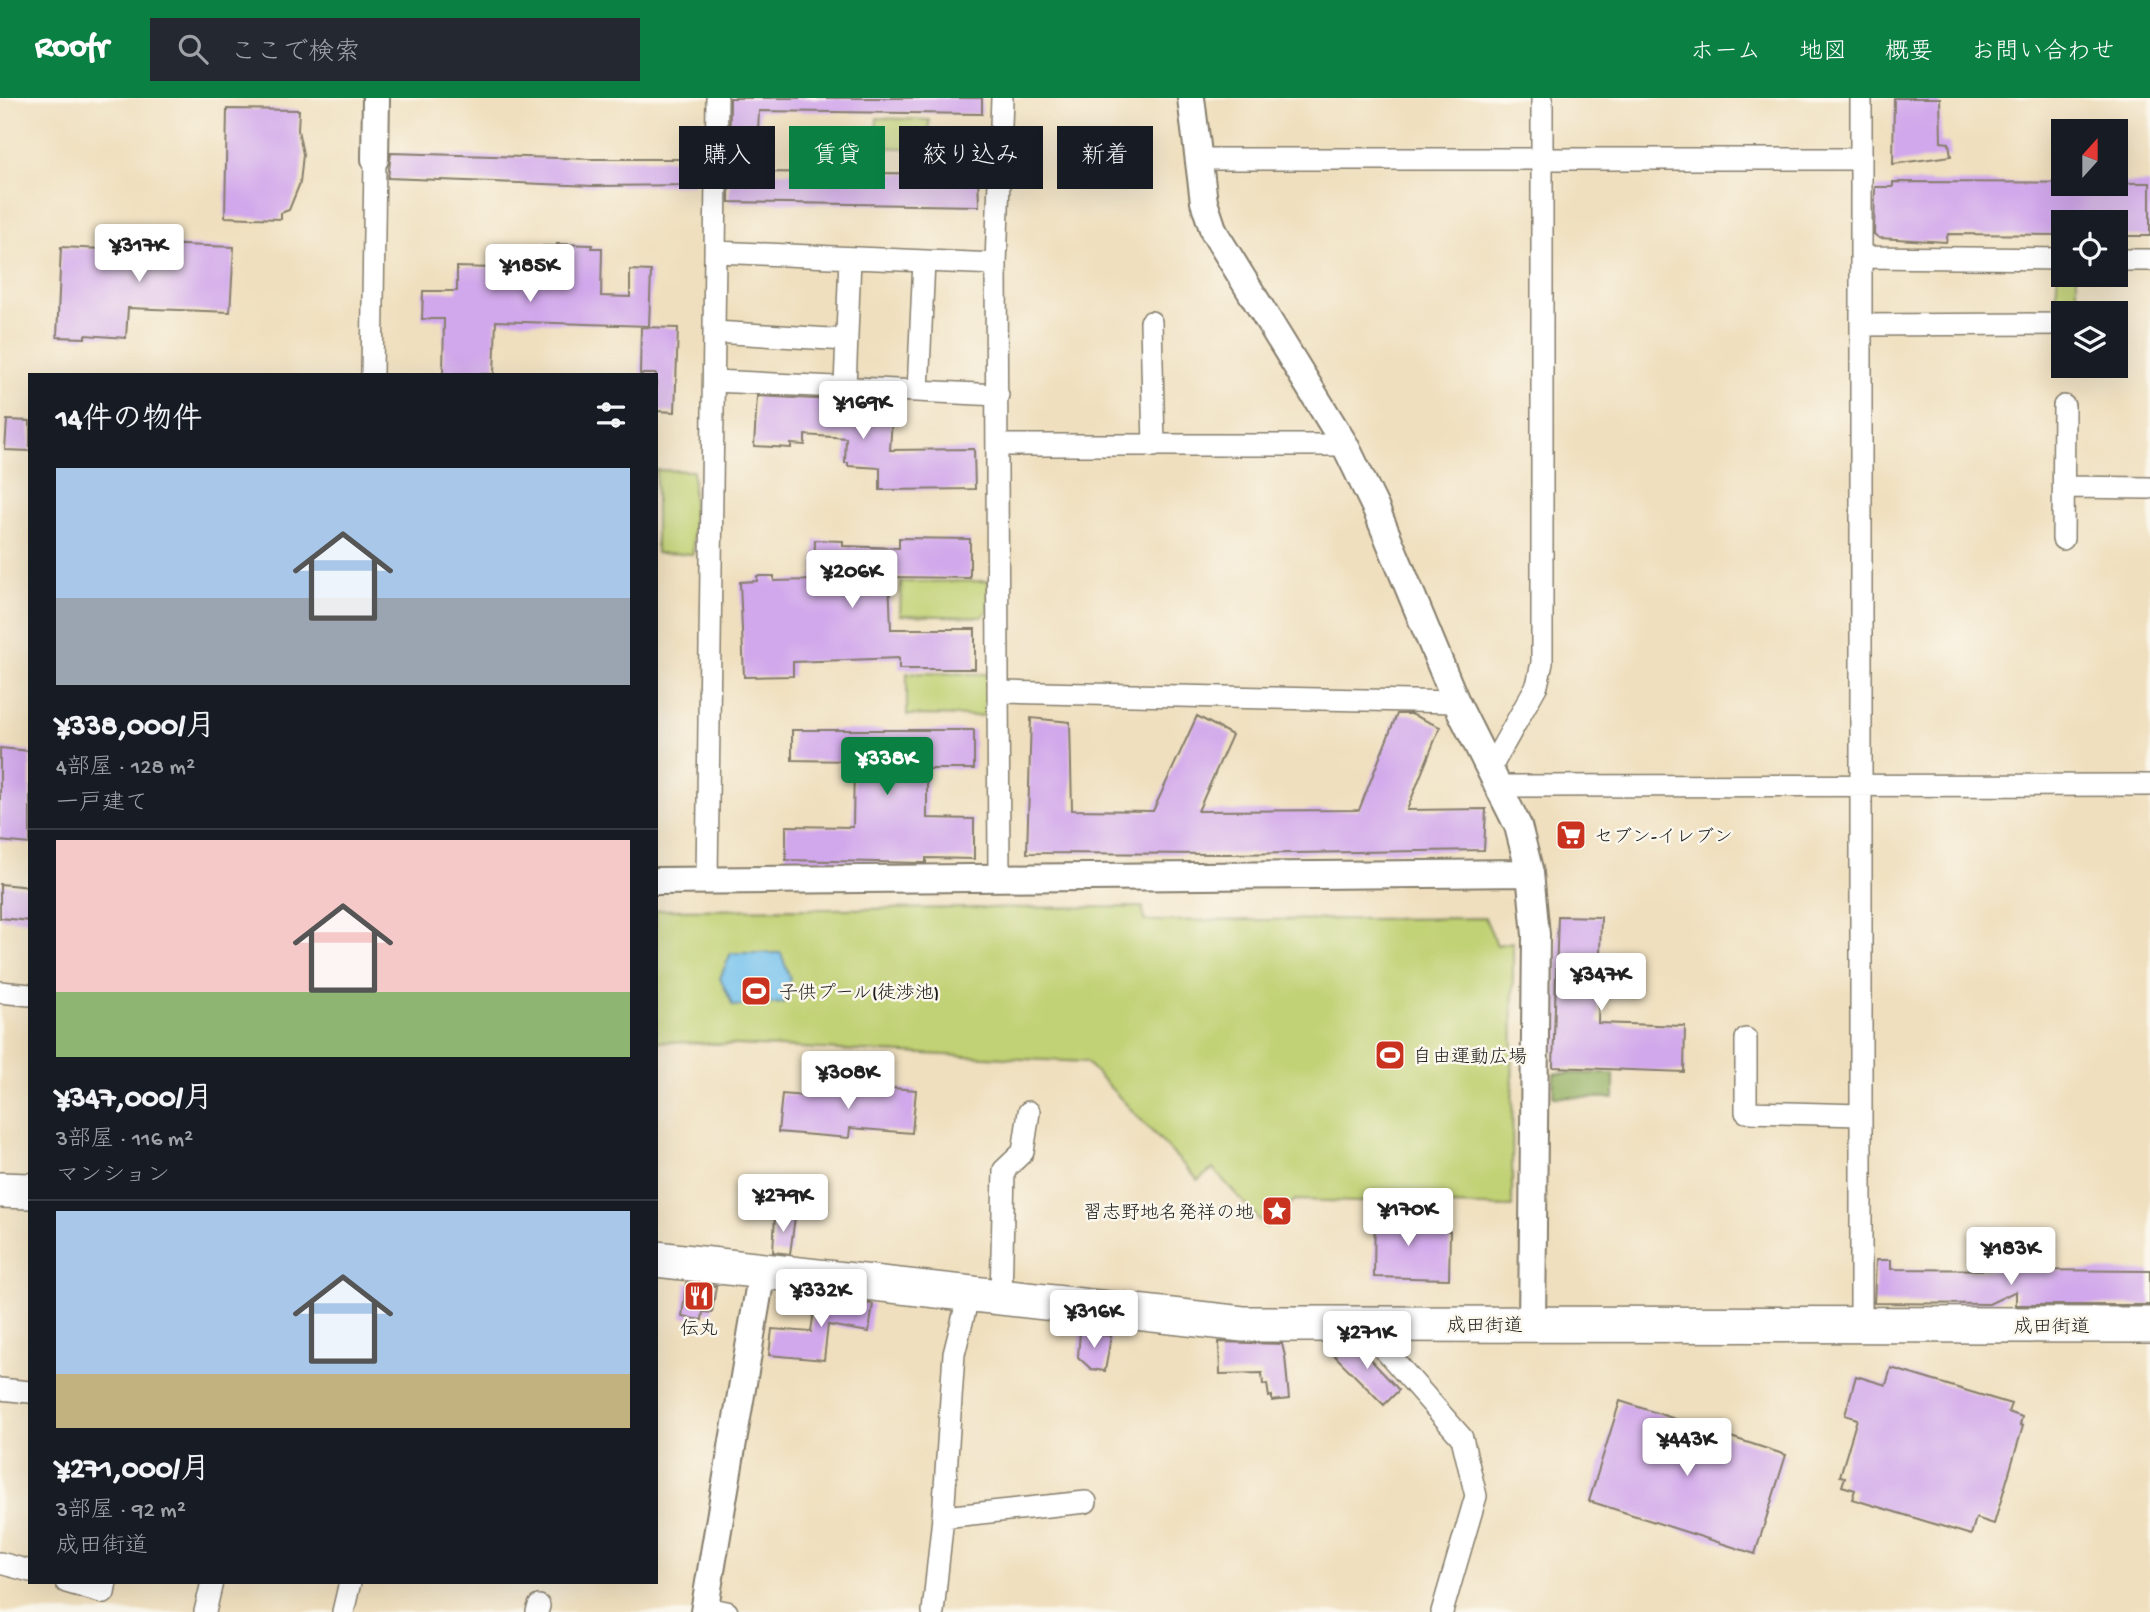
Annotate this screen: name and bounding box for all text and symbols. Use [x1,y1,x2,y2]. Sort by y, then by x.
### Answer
search box [150,18,640,81]
text: Roofr [35,30,108,68]
icon: search [174,30,212,68]
text: ここで検索 [230,39,360,70]
text: ホーム [1690,39,1761,68]
text: 地図 [1799,39,1847,68]
text: 概要 [1885,39,1933,68]
text: お問い合わせ [1971,39,2115,68]
north arrow [2051,119,2128,196]
map controls [2051,119,2128,378]
chip: 購入 [679,126,775,189]
chip: 賃貸 [789,126,885,189]
chip: 絞り込み [899,126,1043,189]
chip: 新着 [1057,126,1153,189]
button: locate [2051,210,2128,287]
pin: ¥317K [90,225,188,284]
text: ¥317K [111,233,167,260]
pin: ¥185K [481,244,579,304]
text: ¥185K [501,253,559,280]
button: layers [2051,301,2128,378]
pin: ¥169K [814,382,912,441]
text: ¥169K [835,390,891,417]
icon: filters [592,396,630,434]
text: 14件の物件 [56,404,202,439]
icon: home [280,513,406,639]
pin: ¥206K [803,550,901,610]
text: ¥206K [822,559,882,586]
text: ¥338,000/月 [56,711,215,746]
pin: ¥338K [838,738,936,797]
text: ¥338K [857,746,917,773]
text: 4部屋 · 128 m² [56,755,195,782]
text: 一戸建て [56,791,148,818]
supermarket icon: セブン-イレブン [1554,818,1588,852]
place label: セブン-イレブン [1594,827,1733,850]
icon: home [280,885,406,1011]
pin: ¥347K [1552,954,1650,1013]
text: ¥347K [1572,962,1630,989]
sports icon: 子供プール(徒渉池) [739,974,773,1008]
place label: 子供プール(徒渉池) [779,982,939,1006]
sports icon: 自由運動広場 [1373,1038,1407,1072]
place label: 自由運動広場 [1413,1046,1527,1070]
pin: ¥308K [799,1052,897,1111]
text: ¥308K [818,1060,878,1087]
text: ¥347,000/月 [56,1083,213,1118]
text: 3部屋 · 116 m² [56,1127,193,1154]
text: マンション [56,1163,170,1190]
pin: ¥279K [734,1174,832,1234]
text: ¥279K [754,1183,812,1210]
pin: ¥170K [1359,1188,1457,1248]
place icon: 習志野地名発祥の地 [1260,1194,1294,1228]
text: ¥170K [1379,1197,1437,1224]
place label: 習志野地名発祥の地 [1083,1202,1254,1226]
pin: ¥183K [1962,1228,2060,1287]
text: ¥183K [1982,1236,2040,1263]
icon: home [280,1256,406,1382]
pin: ¥332K [772,1270,870,1329]
text: ¥332K [792,1278,850,1305]
restaurant icon: 伝丸 [682,1279,716,1313]
pin: ¥316K [1045,1290,1143,1350]
text: ¥316K [1066,1299,1122,1326]
pin: ¥271K [1318,1312,1416,1371]
street label: 成田街道 [1447,1315,1523,1339]
street label: 成田街道 [2014,1316,2090,1340]
place label: 伝丸 [680,1318,718,1342]
text: ¥271K [1339,1320,1395,1347]
pin: ¥443K [1638,1418,1736,1478]
text: ¥443K [1658,1427,1716,1454]
text: ¥271,000/月 [56,1454,210,1489]
text: 3部屋 · 92 m² [56,1498,186,1525]
text: 成田街道 [56,1534,148,1561]

